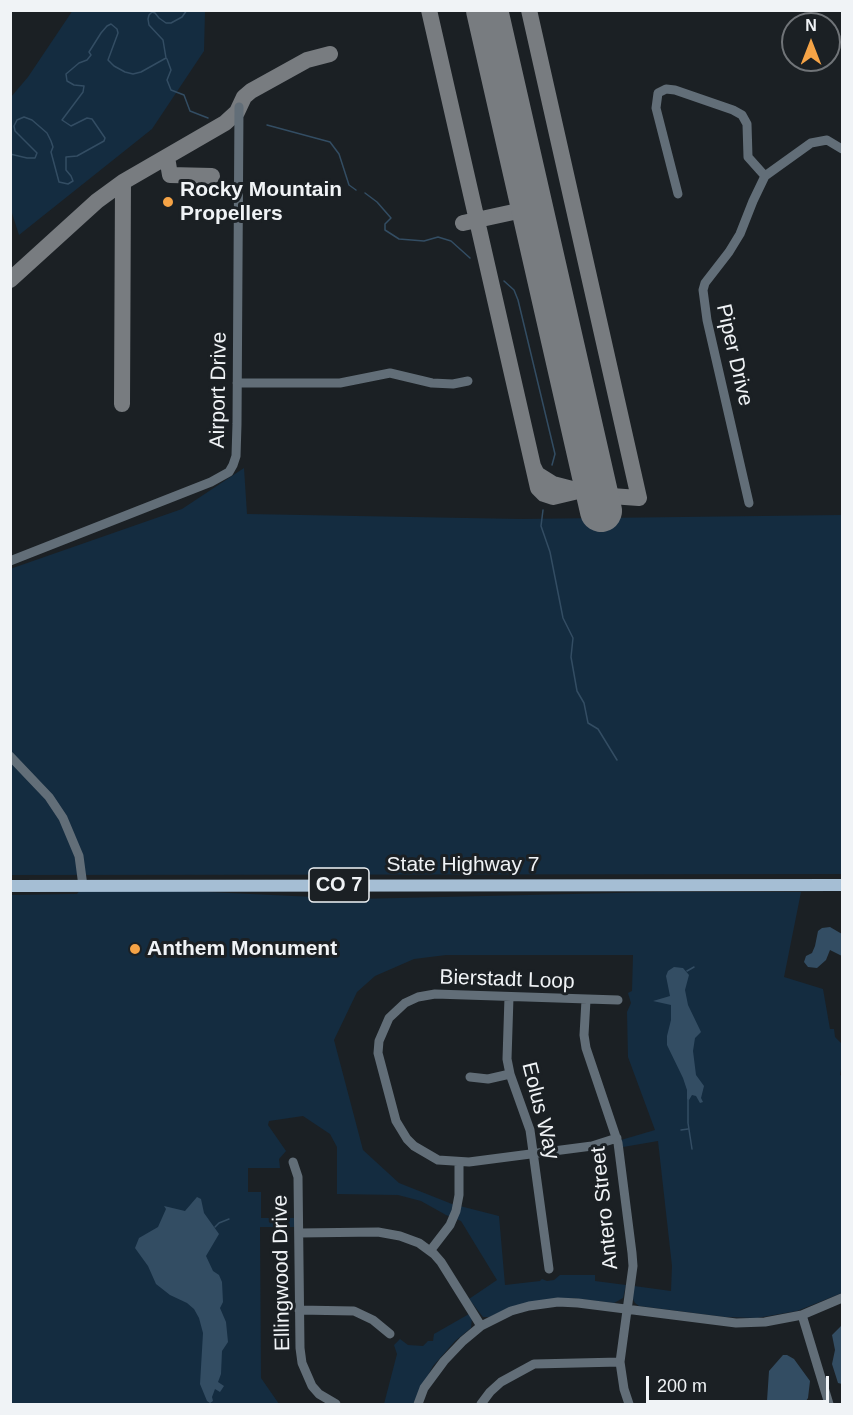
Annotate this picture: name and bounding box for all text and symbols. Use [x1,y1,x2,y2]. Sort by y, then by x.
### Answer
north arrow [781,12,841,72]
text: N [805,17,817,34]
place label: Rocky Mountain Propellers [180,177,342,227]
marker: Rocky Mountain Propellers [161,195,175,209]
street label: Piper Drive [710,302,758,408]
street label: Airport Drive [205,331,233,449]
street label: State Highway 7 [387,852,539,878]
road number: CO 7 [309,868,369,902]
place label: Anthem Monument [147,936,337,962]
marker: Anthem Monument [128,942,142,956]
street label: Bierstadt Loop [439,965,575,995]
street label: Eolus Way [516,1060,564,1162]
street label: Antero Street [586,1145,624,1271]
street label: Ellingwood Drive [268,1195,296,1351]
scale bar [649,1364,832,1402]
text: 200 m [657,1376,707,1396]

